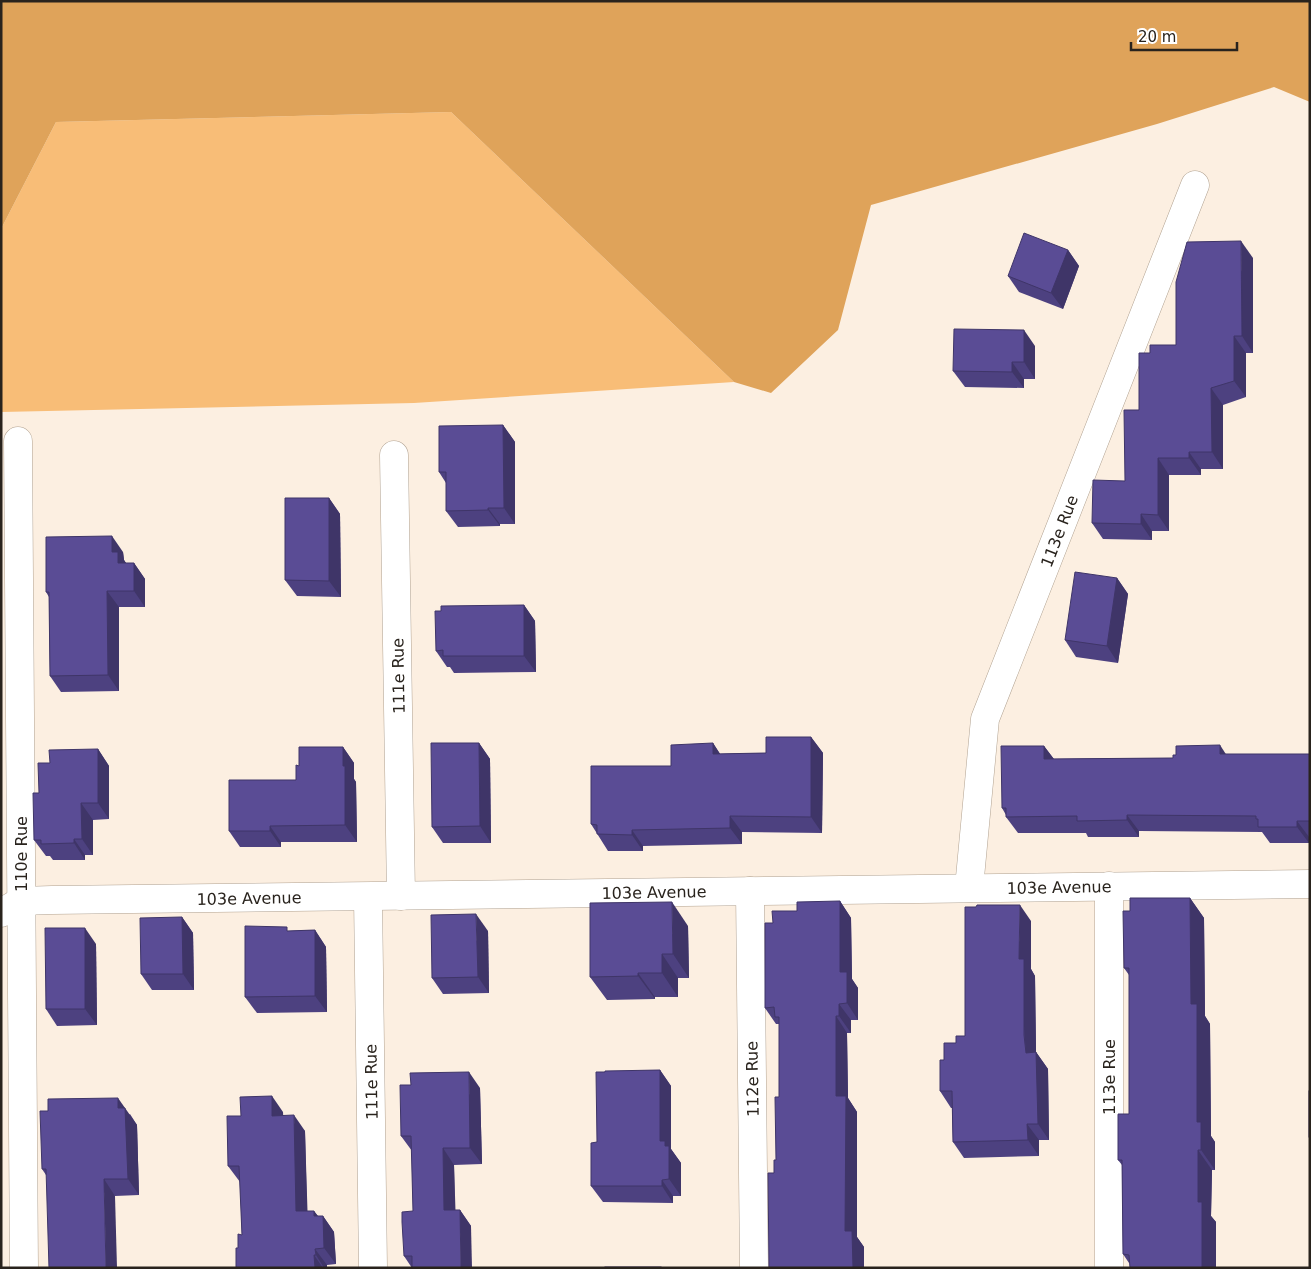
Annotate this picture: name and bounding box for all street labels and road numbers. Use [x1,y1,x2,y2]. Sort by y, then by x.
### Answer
street label: 113e Rue [1037,492,1082,570]
street label: 111e Rue [388,638,409,714]
street label: 110e Rue [12,816,31,892]
street label: 103e Avenue [1006,877,1112,898]
street label: 103e Avenue [601,882,707,903]
street label: 103e Avenue [196,888,302,909]
street label: 113e Rue [1100,1039,1119,1115]
street label: 112e Rue [742,1041,763,1117]
street label: 111e Rue [361,1044,382,1120]

